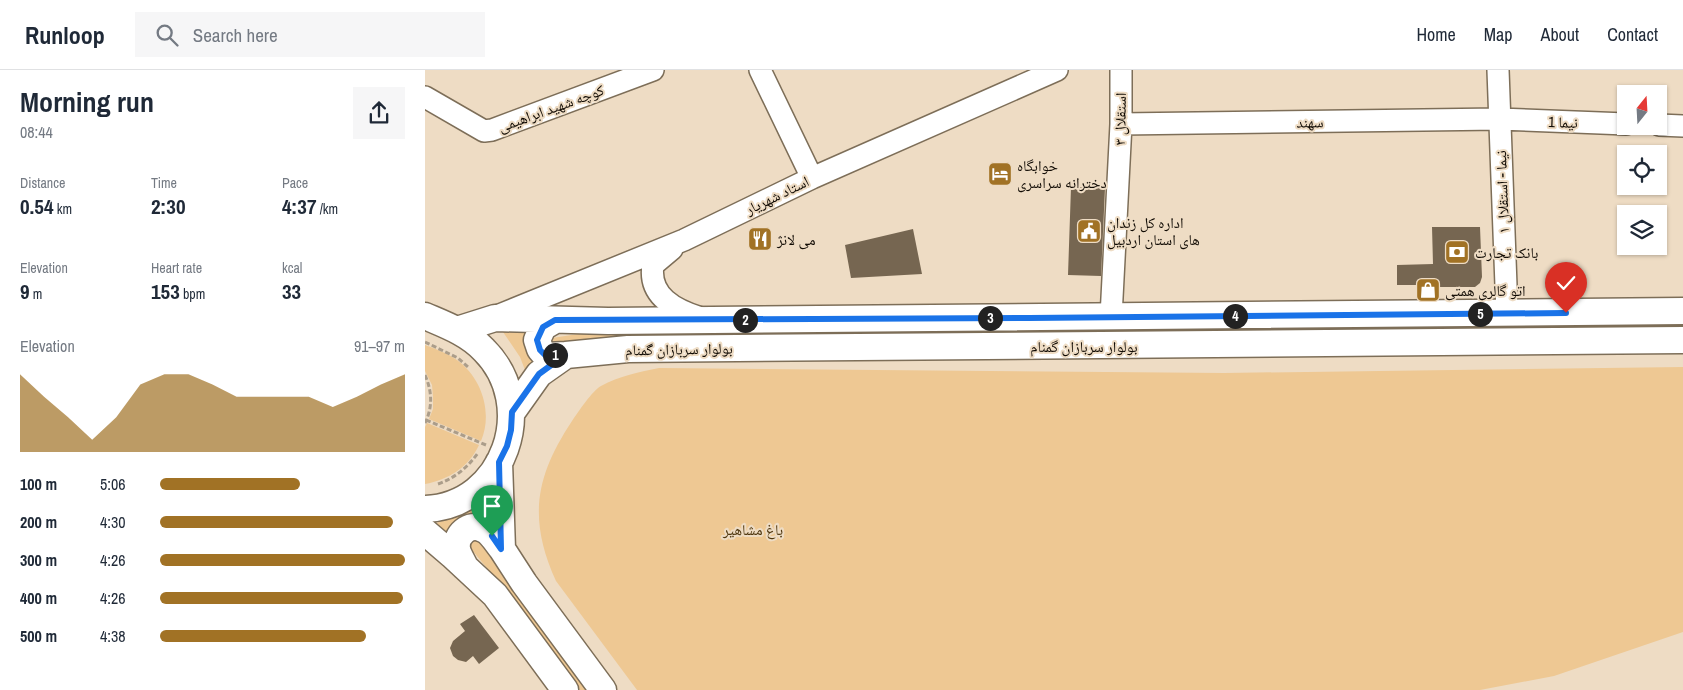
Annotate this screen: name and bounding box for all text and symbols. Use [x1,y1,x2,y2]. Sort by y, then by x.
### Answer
search box [135,12,485,57]
text: Runloop [25,19,105,51]
icon: search [153,21,181,49]
text: Search here [193,22,278,48]
text: Home [1416,22,1456,47]
text: Map [1484,22,1513,47]
text: About [1541,22,1579,47]
text: Contact [1607,22,1658,47]
street label: کوچه شهید ابراهیمی [495,79,607,137]
text: Morning run [20,83,154,121]
north arrow [1617,85,1667,135]
map controls [1617,85,1667,255]
button: share [353,87,405,139]
street label: استقلال ۳ [1109,92,1131,146]
street label: سهند [1296,111,1324,133]
street label: نیما 1 [1548,111,1578,133]
text: 08:44 [20,121,53,143]
button: locate [1617,145,1667,195]
street label: نیما - استقلال ۱ [1490,150,1514,234]
place label: خوابگاه دخترانه سراسری [1017,155,1107,193]
hotel icon: خوابگاه دخترانه سراسری [987,161,1013,187]
street label: استاد شهریار [741,171,812,220]
text: Distance [20,174,65,192]
text: Time [151,174,177,192]
text: Pace [282,174,308,192]
text: 0.54 [20,192,54,221]
text: 2:30 [151,192,185,221]
text: 4:37 [282,192,316,221]
text: km [54,200,72,218]
text: /km [316,200,338,218]
button: layers [1617,205,1667,255]
place label: اداره کل زندان های استان اردبیل [1107,212,1200,250]
public building icon: اداره کل زندان های استان اردبیل [1076,218,1102,244]
restaurant icon: می لانژ [747,226,773,252]
place label: می لانژ [776,229,816,250]
bank icon: بانک تجارت [1444,239,1470,265]
place label: بانک تجارت [1475,242,1538,263]
text: Elevation [20,259,68,277]
text: Heart rate [151,259,202,277]
text: kcal [282,259,302,277]
pin [1545,262,1587,313]
icon: check [1552,269,1580,297]
text: 9 [20,277,30,306]
text: 153 [151,277,180,306]
text: 33 [282,277,301,306]
shop icon: اتو گالری همتی [1415,277,1441,303]
place label: اتو گالری همتی [1445,280,1526,301]
text: m [30,285,42,303]
text: bpm [180,285,205,303]
pin: 5 [1467,302,1493,326]
pin: 4 [1223,304,1247,328]
text: 5 [1477,305,1484,323]
pin: 3 [977,306,1003,330]
text: 4 [1232,307,1239,325]
pin: 2 [733,308,757,332]
text: 3 [987,309,994,327]
text: 2 [742,311,749,329]
text: Elevation [20,335,75,357]
text: 91–97 m [354,335,405,357]
street label: بولوار سربازان گمنام [1030,336,1138,357]
street label: بولوار سربازان گمنام [625,338,733,360]
pin: 1 [543,342,567,368]
text: 1 [552,346,559,364]
text: 100 m [20,473,57,495]
text: 5:06 [100,473,126,495]
pin [471,485,513,536]
icon: arrive [478,492,506,520]
text: 200 m [20,511,57,533]
text: 4:30 [100,511,126,533]
park label: باغ مشاهیر [722,519,783,540]
text: 300 m [20,549,57,571]
text: 4:26 [100,549,126,571]
text: 400 m [20,587,57,609]
text: 4:26 [100,587,126,609]
text: 500 m [20,625,57,647]
text: 4:38 [100,625,126,647]

